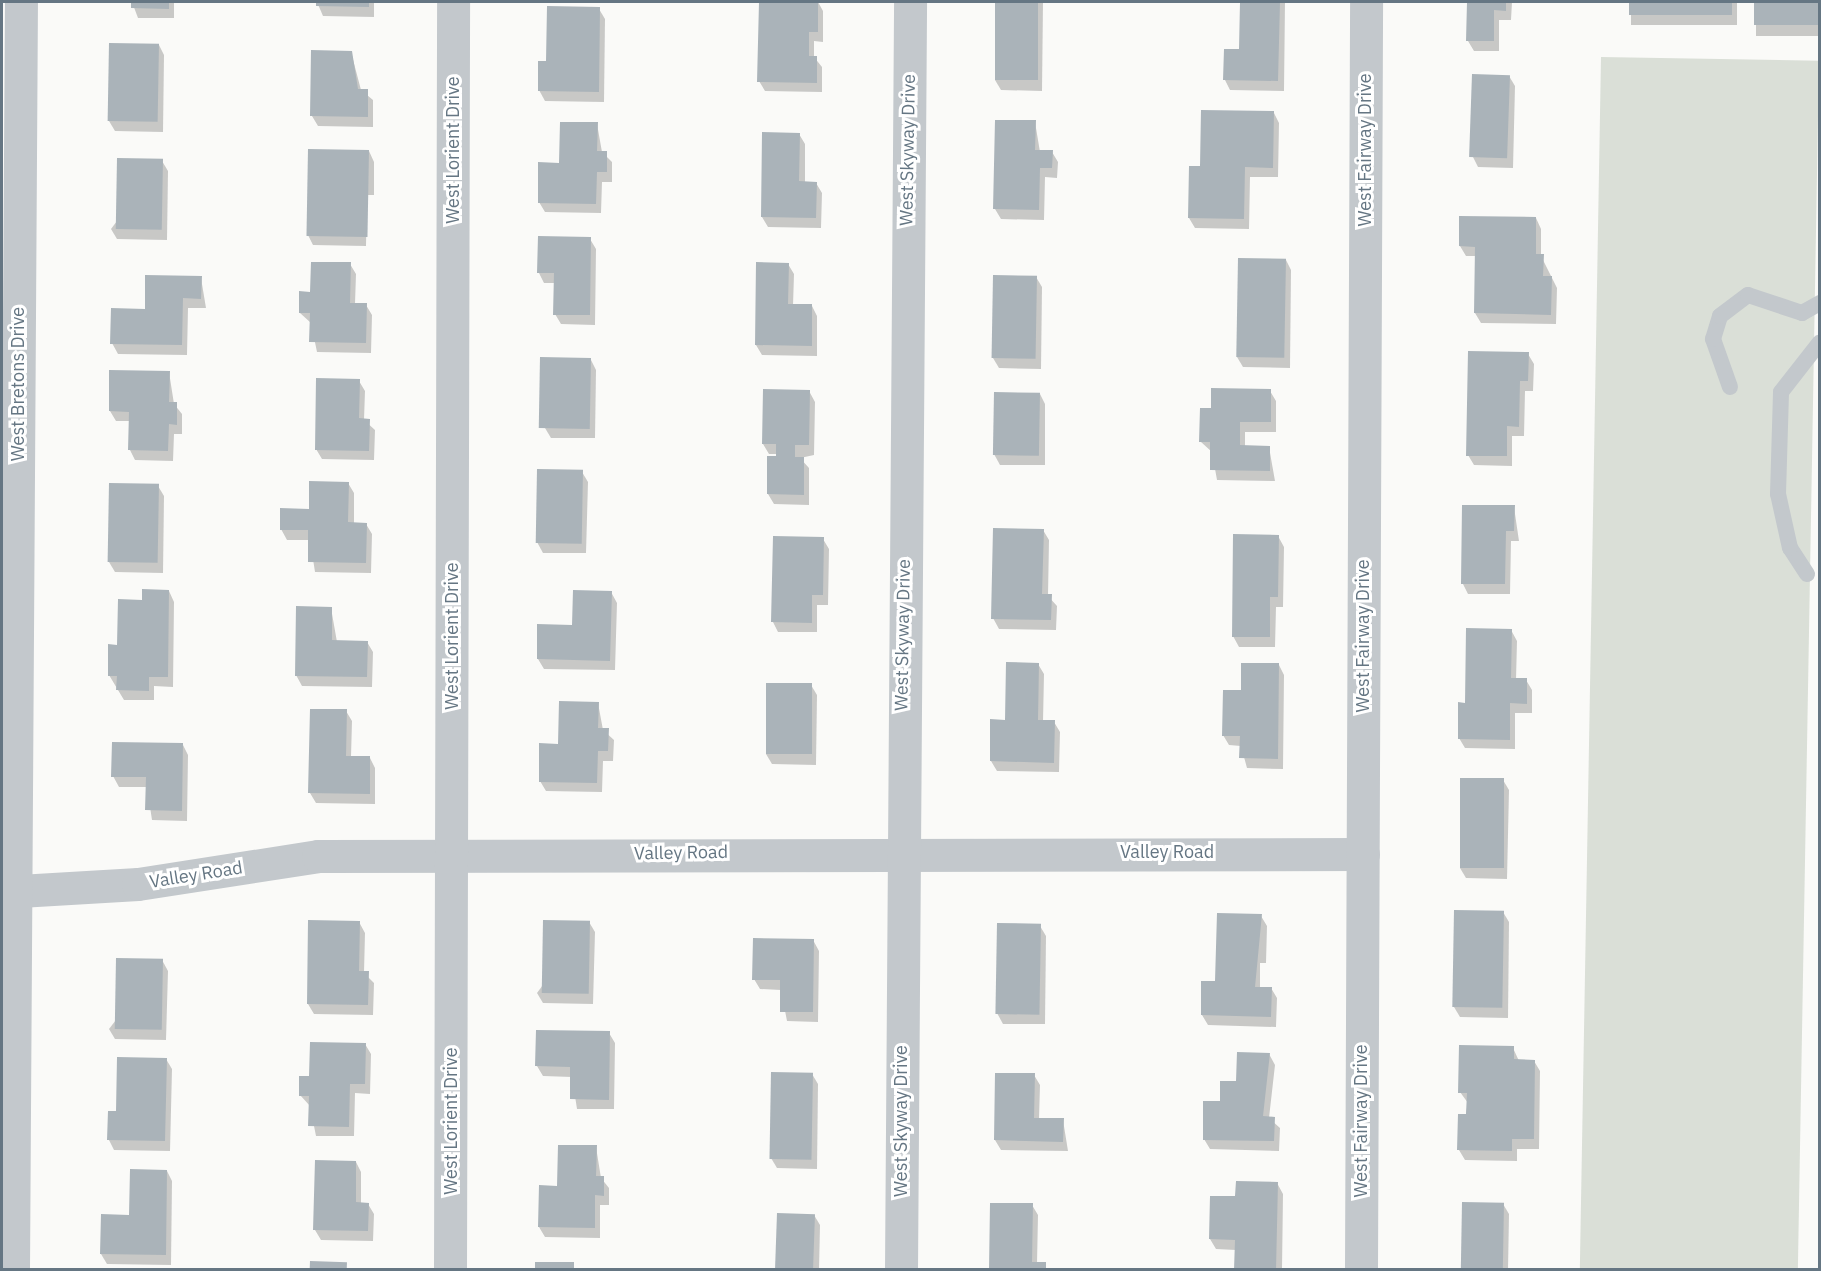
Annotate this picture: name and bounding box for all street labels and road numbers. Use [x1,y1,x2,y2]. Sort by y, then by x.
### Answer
street label: West Fairway Drive [1354,73,1376,227]
street label: West Skyway Drive [896,74,920,226]
street label: West Lorient Drive [442,76,464,224]
street label: West Bretons Drive [7,307,29,461]
street label: West Skyway Drive [891,559,915,711]
street label: West Fairway Drive [1352,559,1374,713]
street label: West Lorient Drive [441,562,463,710]
street label: Valley Road [634,841,728,865]
street label: Valley Road [1120,841,1214,863]
street label: Valley Road [148,857,244,893]
street label: West Fairway Drive [1350,1044,1372,1198]
street label: West Skyway Drive [890,1045,912,1197]
street label: West Lorient Drive [440,1047,462,1195]

